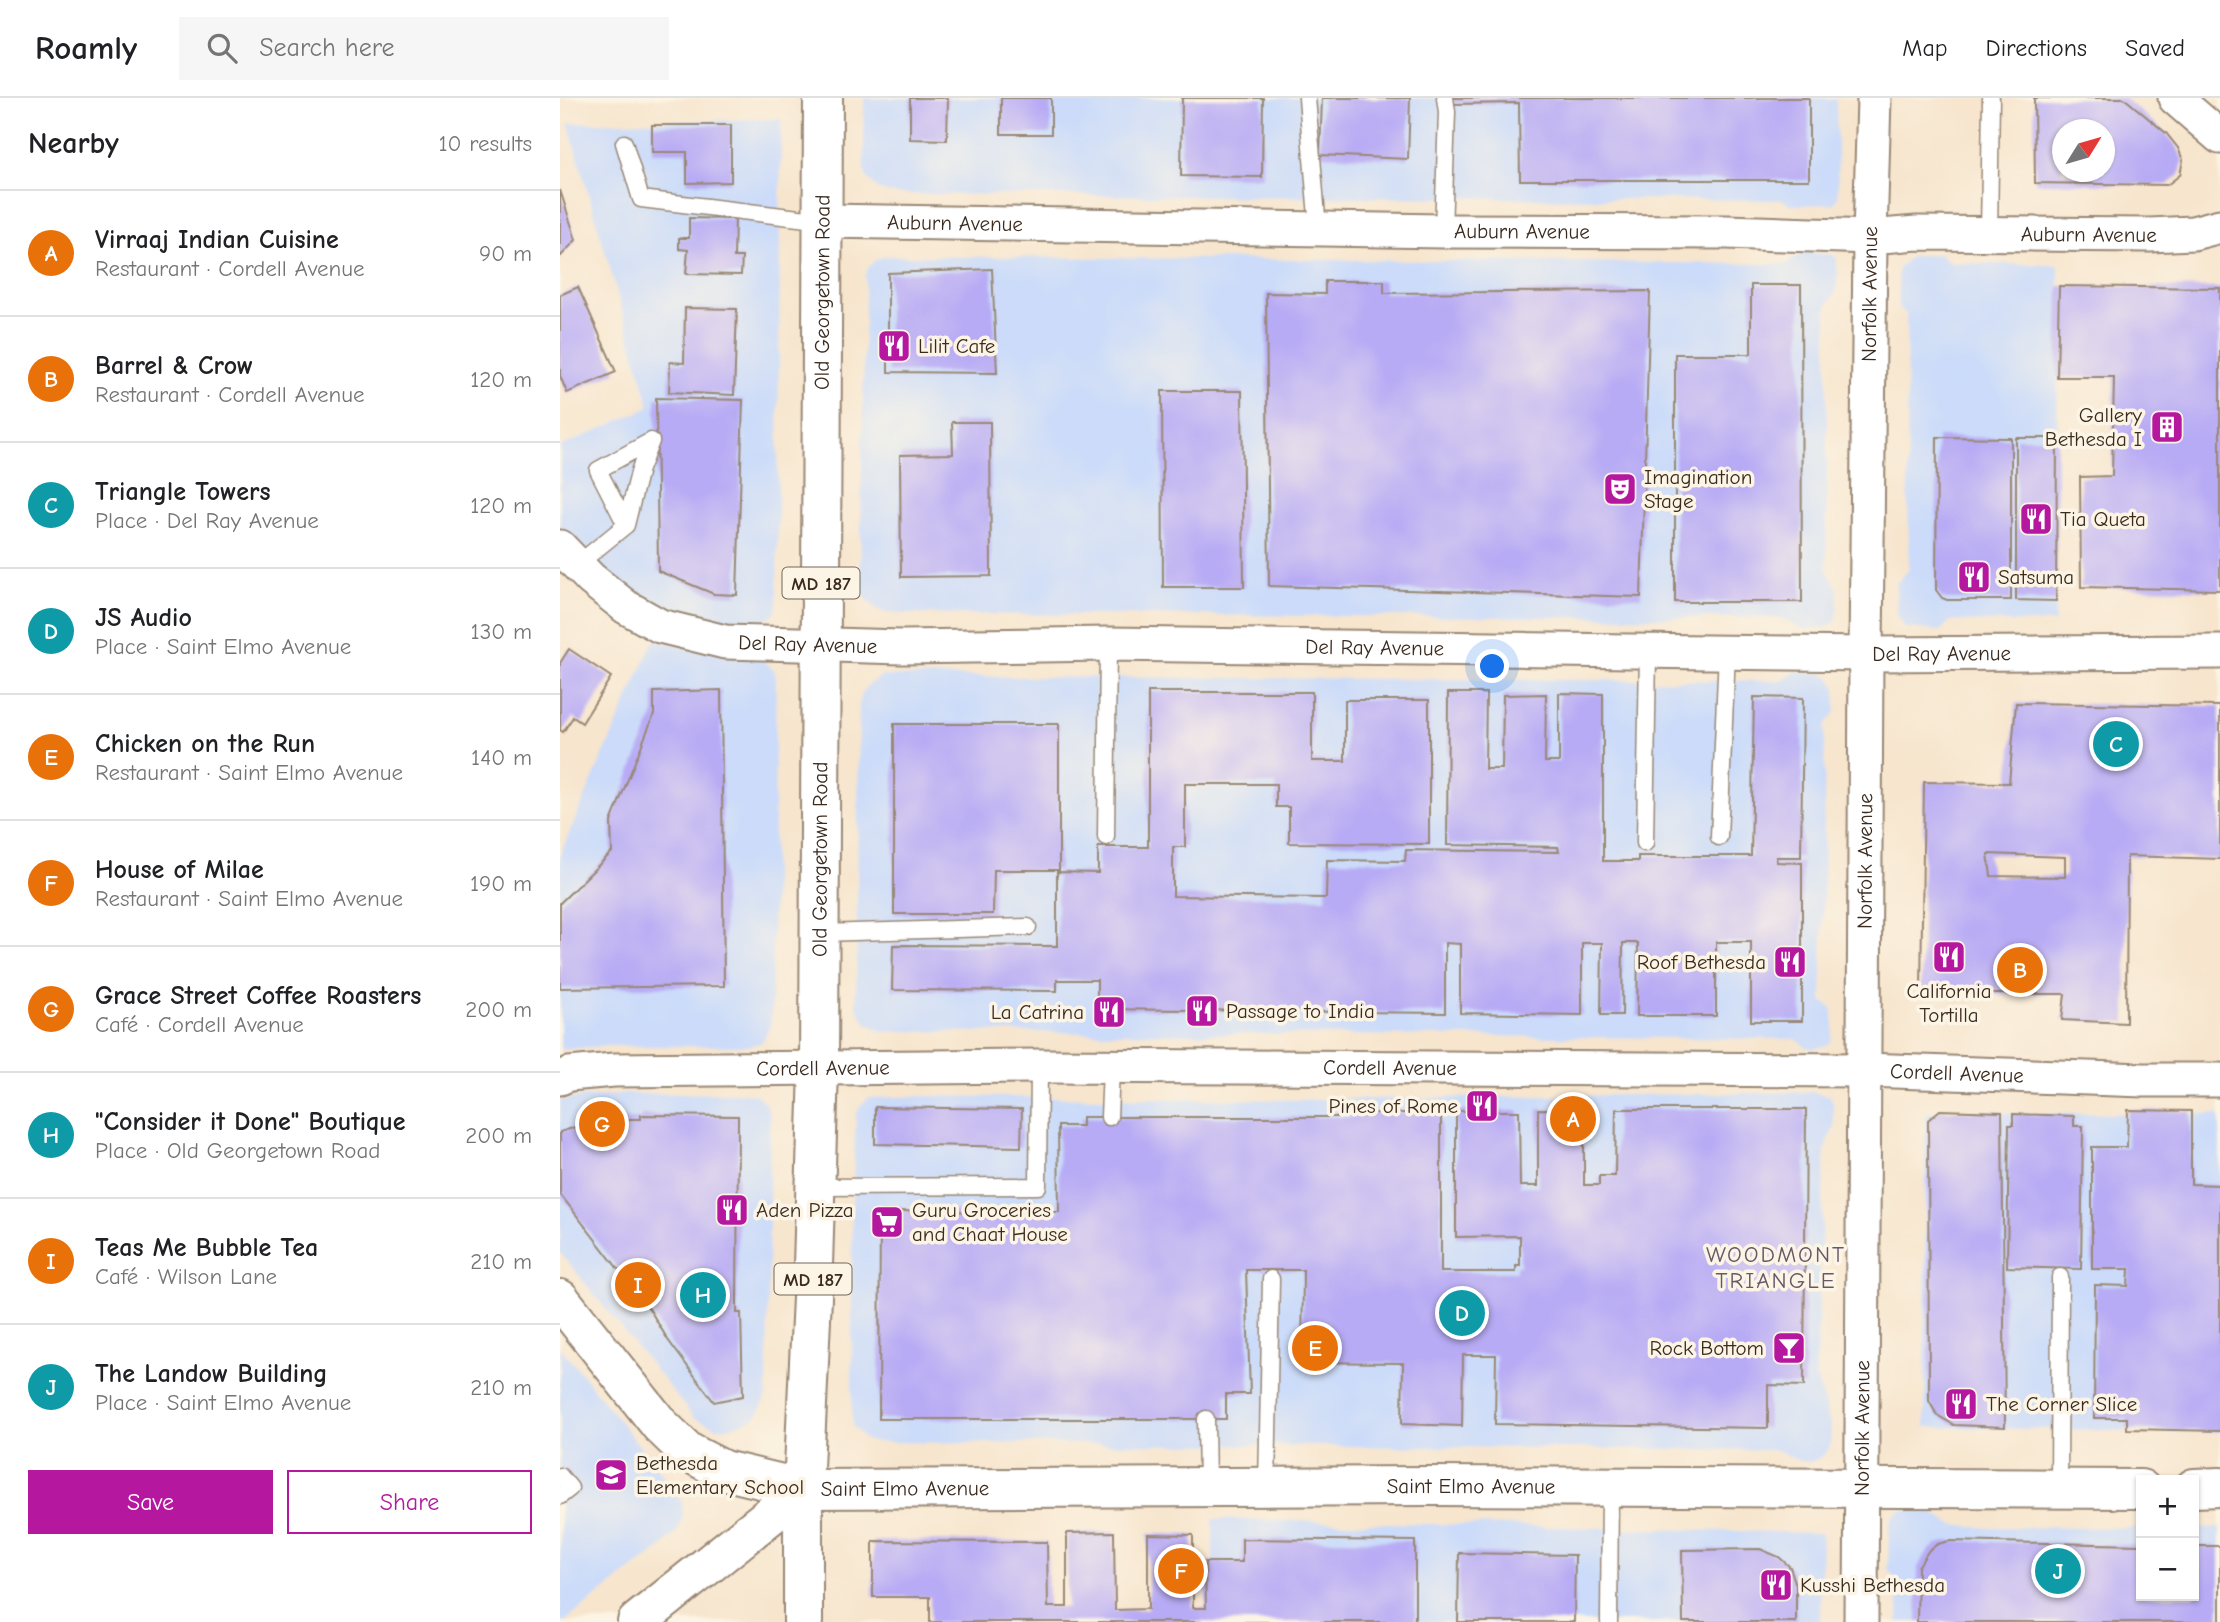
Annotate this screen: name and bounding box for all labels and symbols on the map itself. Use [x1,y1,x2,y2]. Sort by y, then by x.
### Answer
north arrow [2052,119,2115,182]
street label: Old Georgetown Road [810,195,835,390]
street label: Auburn Avenue [887,210,1023,236]
street label: Auburn Avenue [1454,219,1590,244]
street label: Auburn Avenue [2021,222,2157,247]
street label: Norfolk Avenue [1857,226,1882,362]
restaurant icon: Lilit Cafe [875,327,913,365]
place label: Lilit Cafe [918,334,995,358]
place label: Gallery Bethesda I [2045,403,2143,451]
building icon: Gallery Bethesda I [2148,408,2186,446]
place label: Imagination Stage [1644,465,1752,513]
theatre icon: Imagination Stage [1601,470,1639,508]
restaurant icon: Tia Queta [2017,500,2055,538]
place label: Tia Queta [2060,507,2146,531]
restaurant icon: Satsuma [1955,558,1993,596]
place label: Satsuma [1998,565,2074,589]
road number: MD 187 [782,568,860,598]
street label: Del Ray Avenue [738,630,877,658]
street label: Del Ray Avenue [1305,635,1444,660]
street label: Del Ray Avenue [1872,641,2011,666]
your location [1475,649,1509,683]
pin: C [2093,718,2139,770]
street label: Old Georgetown Road [807,762,832,957]
street label: Norfolk Avenue [1853,793,1877,929]
restaurant icon: California Tortilla [1930,938,1968,976]
restaurant icon: Roof Bethesda [1771,943,1809,981]
pin: B [1997,944,2043,996]
place label: Roof Bethesda [1637,950,1766,974]
place label: California Tortilla [1906,979,1992,1027]
restaurant icon: Passage to India [1183,992,1221,1030]
restaurant icon: La Catrina [1090,993,1128,1031]
place label: Passage to India [1226,999,1375,1023]
place label: La Catrina [991,1000,1084,1024]
street label: Cordell Avenue [756,1055,890,1081]
street label: Cordell Avenue [1323,1055,1457,1080]
street label: Cordell Avenue [1890,1059,2024,1088]
restaurant icon: Pines of Rome [1463,1087,1501,1125]
pin: A [1550,1093,1596,1145]
place label: Pines of Rome [1328,1094,1458,1118]
pin: G [579,1098,625,1150]
restaurant icon: Aden Pizza [713,1191,751,1229]
place label: Aden Pizza [756,1198,854,1222]
place label: Guru Groceries and Chaat House [912,1198,1068,1246]
supermarket icon: Guru Groceries and Chaat House [868,1203,906,1241]
district label: WOODMONT TRIANGLE [1706,1241,1846,1294]
pin: I [615,1259,661,1311]
road number: MD 187 [775,1264,852,1294]
pin: H [680,1269,726,1321]
pin: D [1439,1287,1485,1339]
pin: E [1292,1322,1338,1374]
bar icon: Rock Bottom [1770,1329,1808,1367]
place label: Rock Bottom [1650,1336,1764,1360]
street label: Norfolk Avenue [1850,1360,1874,1496]
restaurant icon: The Corner Slice [1942,1385,1980,1423]
place label: The Corner Slice [1986,1392,2137,1416]
place label: Bethesda Elementary School [636,1451,804,1499]
school or university icon: Bethesda Elementary School [592,1456,630,1494]
street label: Saint Elmo Avenue [1387,1474,1555,1499]
street label: Saint Elmo Avenue [821,1476,989,1501]
pin: F [1158,1545,1204,1597]
pin: J [2035,1545,2081,1597]
restaurant icon: Kusshi Bethesda [1757,1566,1795,1604]
place label: Kusshi Bethesda [1800,1573,1945,1597]

